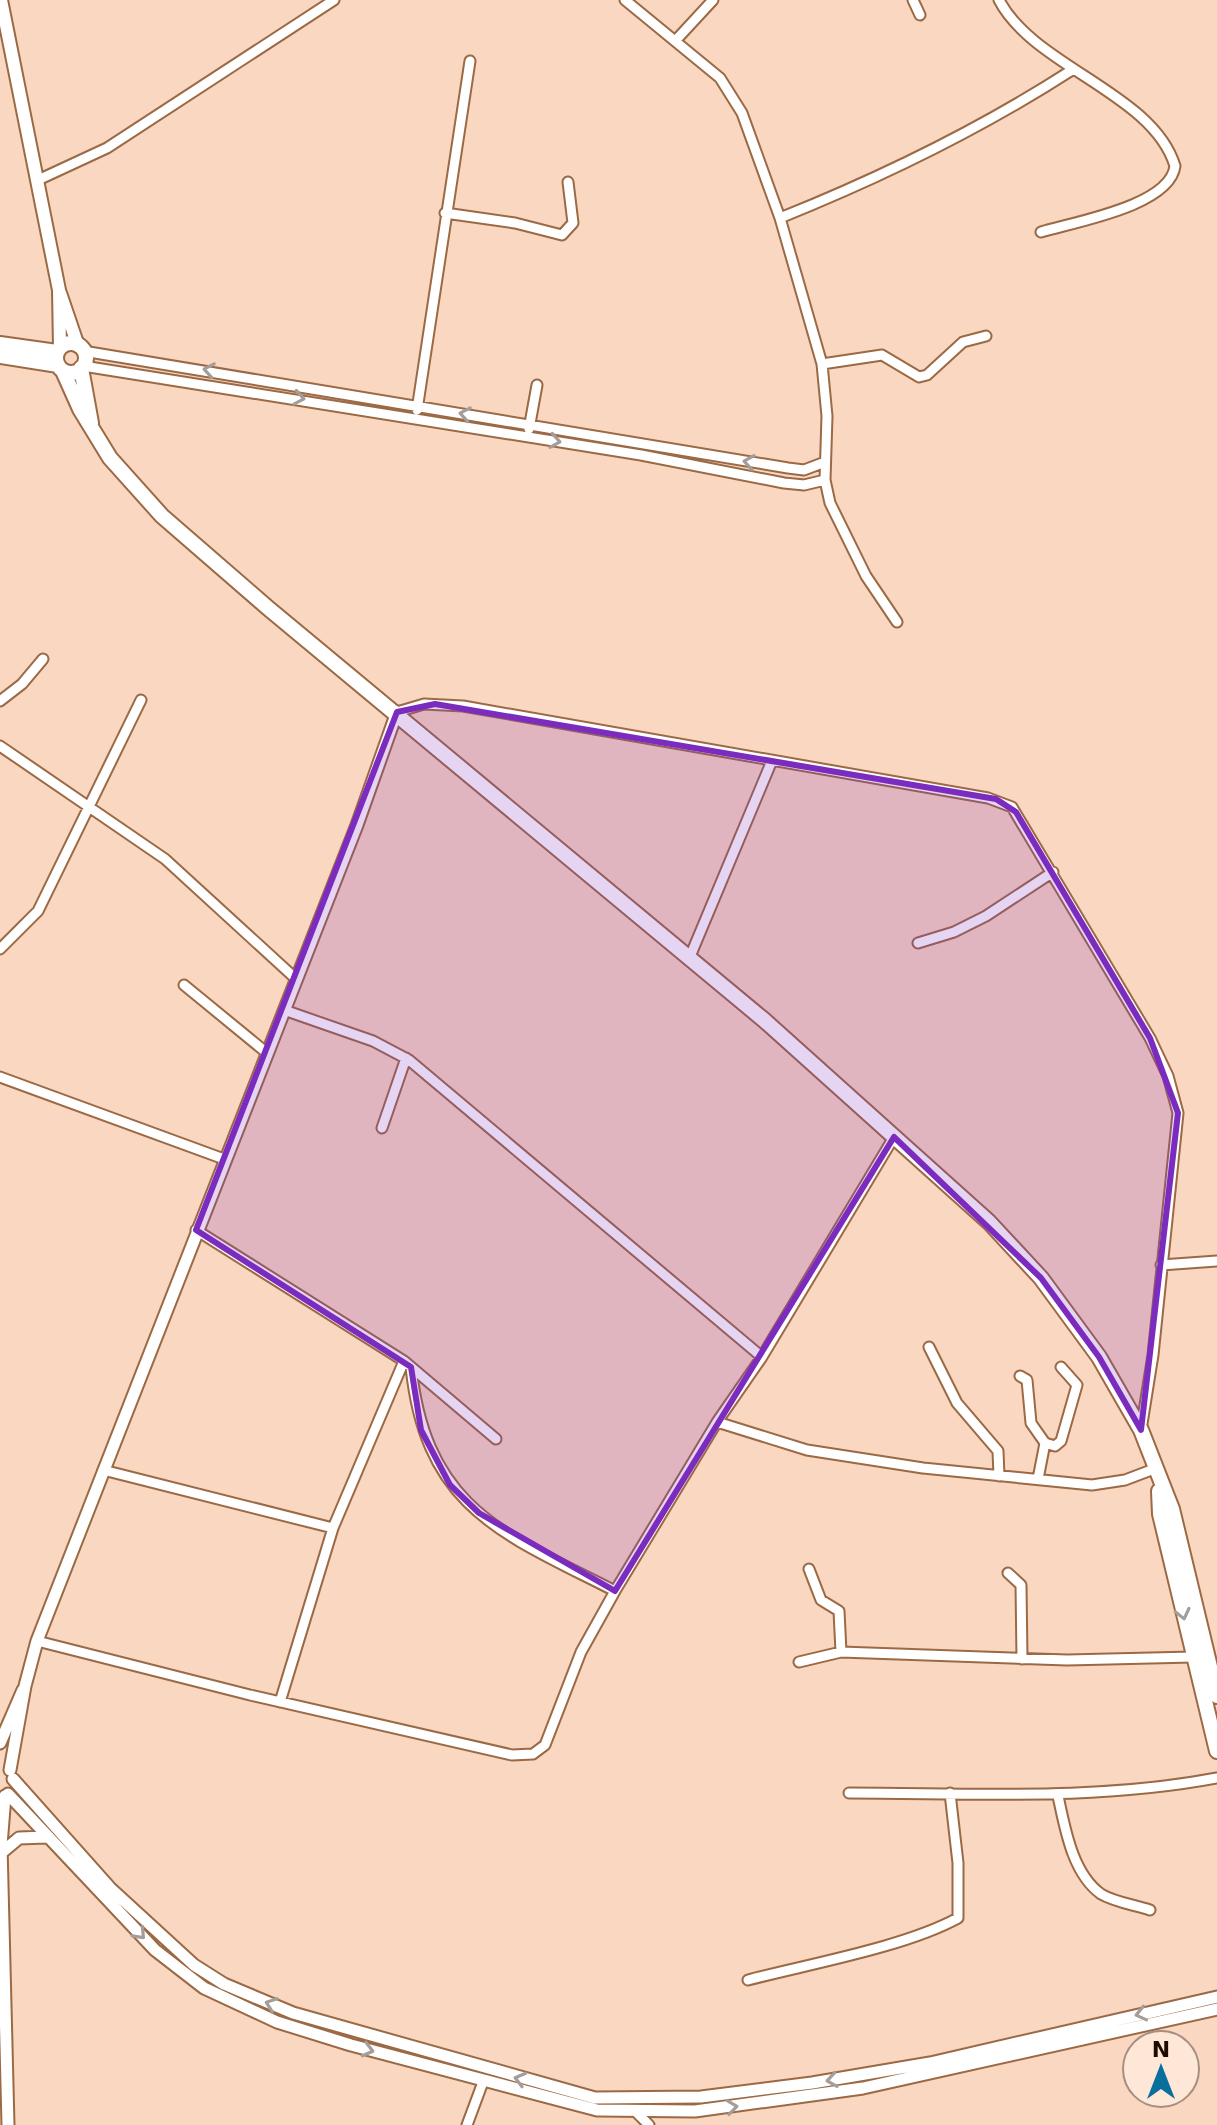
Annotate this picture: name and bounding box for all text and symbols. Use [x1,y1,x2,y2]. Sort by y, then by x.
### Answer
one-way arrow [202,363,216,380]
one-way arrow [292,389,305,406]
one-way arrow [458,406,472,423]
one-way arrow [548,432,562,449]
one-way arrow [742,454,756,471]
one-way arrow [1174,1606,1191,1620]
one-way arrow [130,1925,145,1939]
one-way arrow [265,1997,279,2014]
one-way arrow [1135,2005,1148,2022]
north arrow [1121,2029,1201,2109]
text: N [1152,2037,1170,2062]
one-way arrow [360,2040,374,2057]
one-way arrow [825,2070,839,2087]
one-way arrow [513,2072,527,2088]
one-way arrow [725,2099,738,2116]

